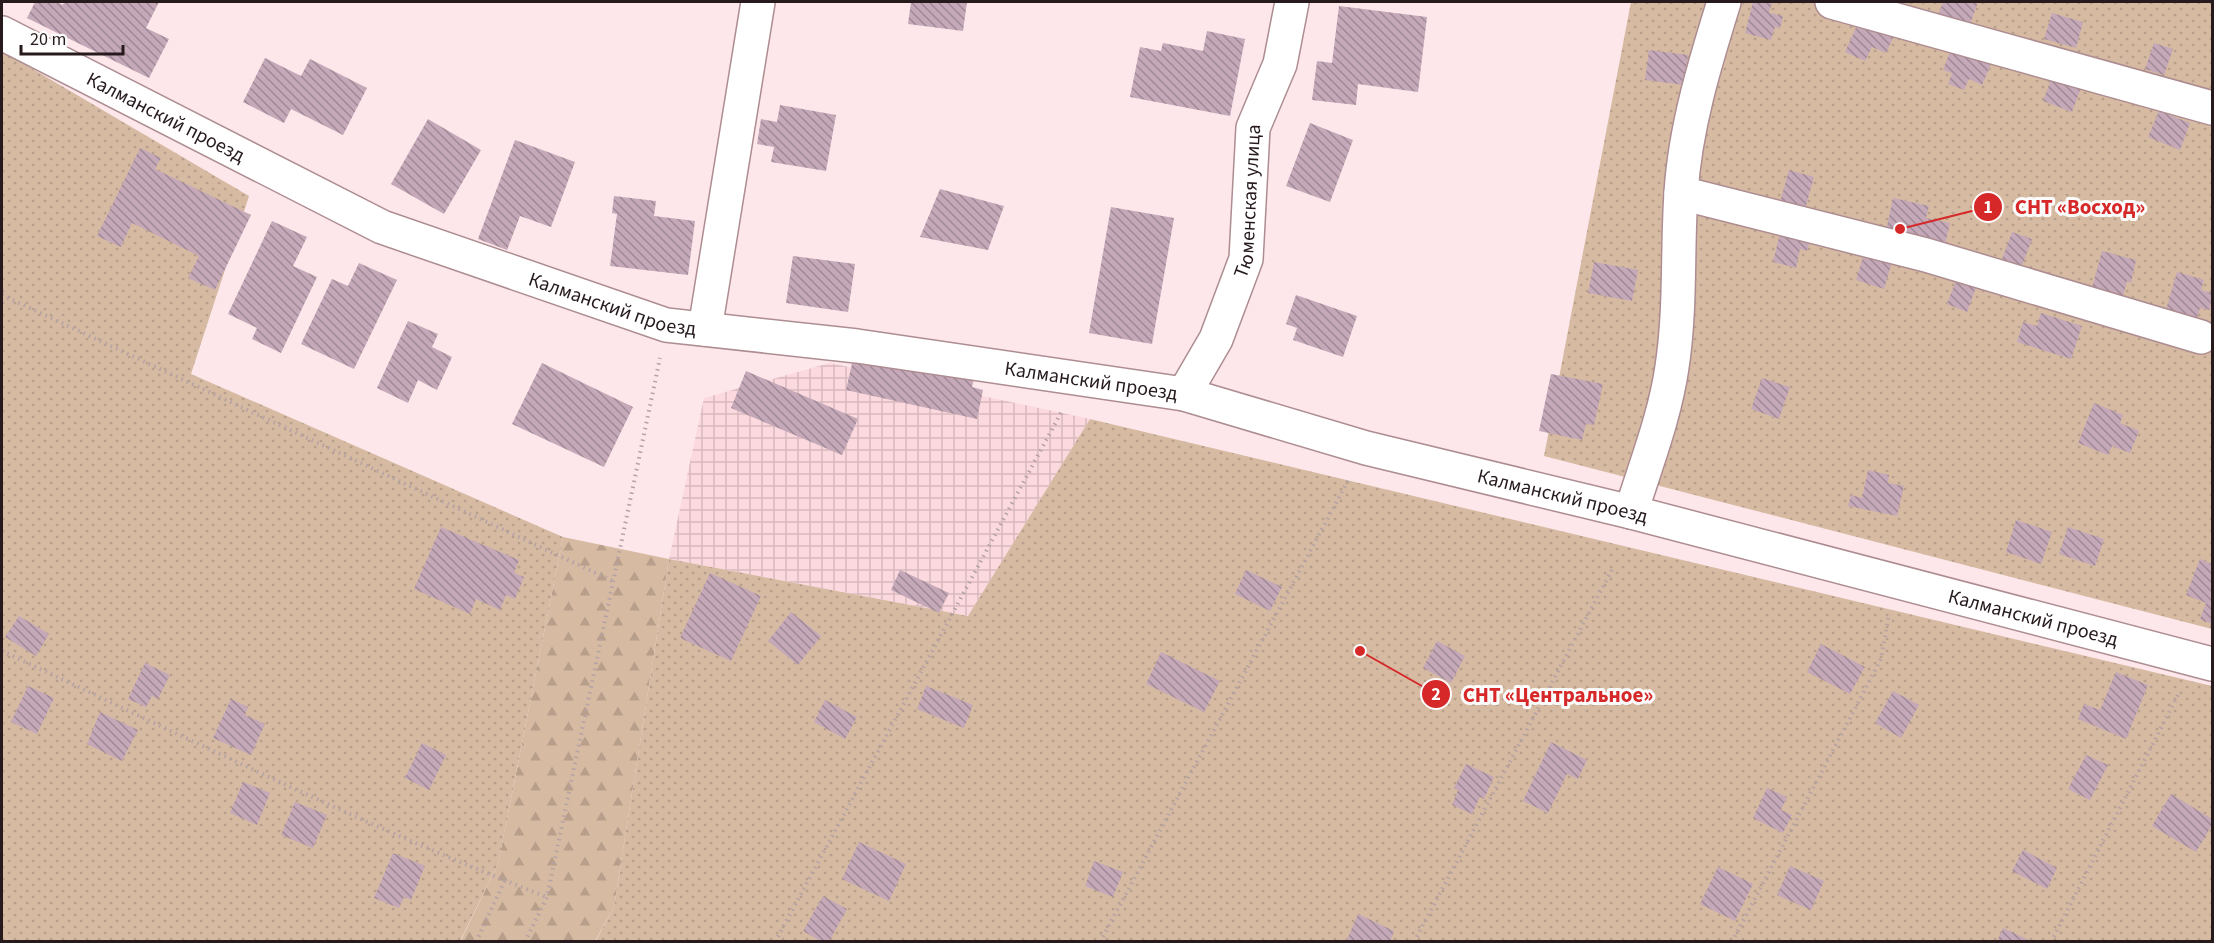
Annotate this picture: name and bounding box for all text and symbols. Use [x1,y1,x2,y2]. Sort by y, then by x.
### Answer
scale bar [21,18,123,56]
text: 20 m [30,27,66,52]
street label: Калманский проезд [81,65,250,170]
street label: Тюменская улица [1227,124,1268,282]
callout: СНТ «Восход» [1973,187,2157,226]
text: СНТ «Восход» [2015,192,2145,222]
text: 1 [1983,195,1993,220]
street label: Калманский проезд [525,266,698,343]
street label: Калманский проезд [1003,355,1180,408]
street label: Калманский проезд [1474,462,1651,531]
street label: Калманский проезд [1945,583,2121,654]
callout: СНТ «Центральное» [1421,675,1666,714]
text: СНТ «Центральное» [1463,680,1653,710]
text: 2 [1431,682,1441,707]

